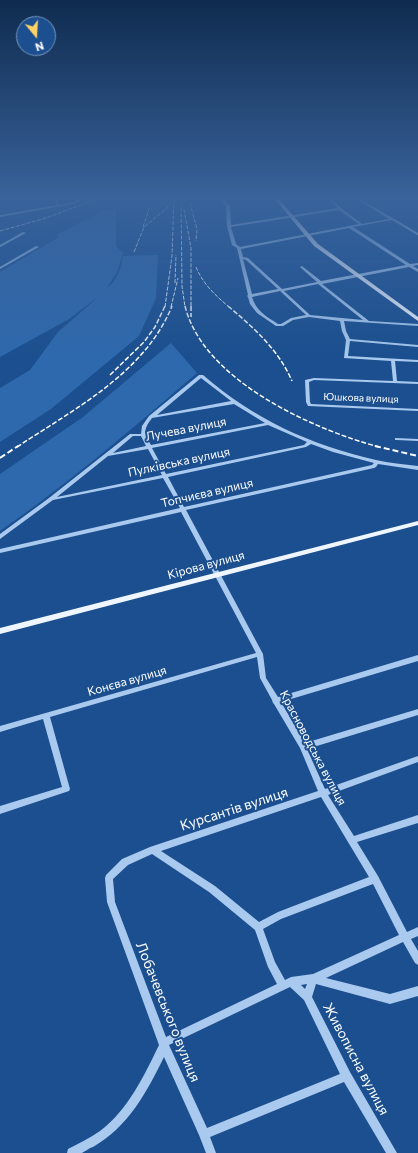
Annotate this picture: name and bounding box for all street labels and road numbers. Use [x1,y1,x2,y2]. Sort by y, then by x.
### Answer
street label: Юшкова вулиця [323,391,399,405]
street label: Лучева вулиця [144,414,228,444]
street label: Пулківська вулиця [127,444,231,480]
street label: Топчиєва вулиця [160,475,254,511]
street label: Кірова вулиця [166,548,246,582]
street label: Конєва вулиця [86,663,168,699]
street label: Красноводська вулиця [277,688,349,808]
street label: Курсантів вулиця [178,784,290,834]
street label: Лобачевського вулиця [132,940,204,1084]
street label: Живописна вулиця [319,1000,393,1118]

